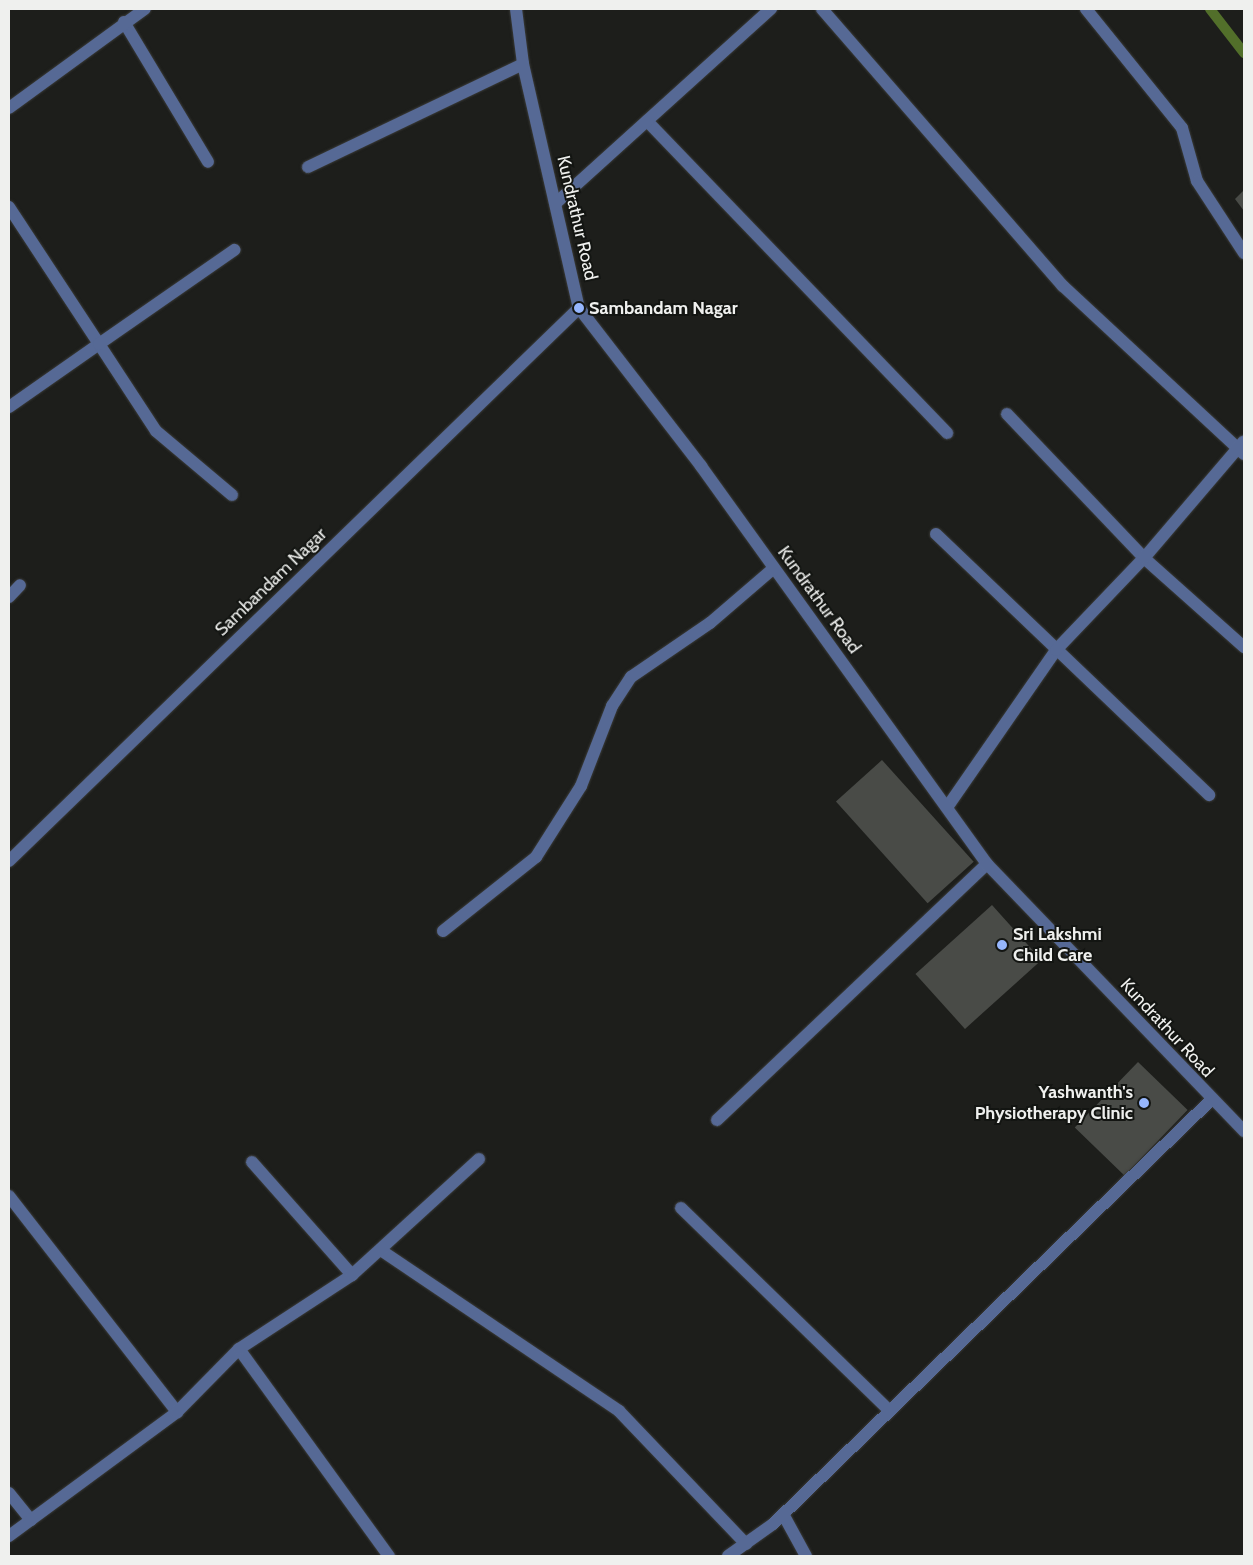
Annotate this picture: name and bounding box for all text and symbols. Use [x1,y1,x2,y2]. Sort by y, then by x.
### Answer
street label: Kundrathur Road [552,154,602,282]
place label: Sambandam Nagar [589,297,738,319]
marker: Sambandam Nagar [573,302,585,314]
street label: Sambandam Nagar [211,523,331,641]
street label: Kundrathur Road [773,542,865,658]
place label: Sri Lakshmi Child Care [1013,924,1102,966]
marker: Sri Lakshmi Child Care [995,938,1009,952]
street label: Kundrathur Road [1116,974,1218,1082]
place label: Yashwanth's Physiotherapy Clinic [975,1082,1133,1124]
marker: Yashwanth's Physiotherapy Clinic [1137,1096,1151,1110]

